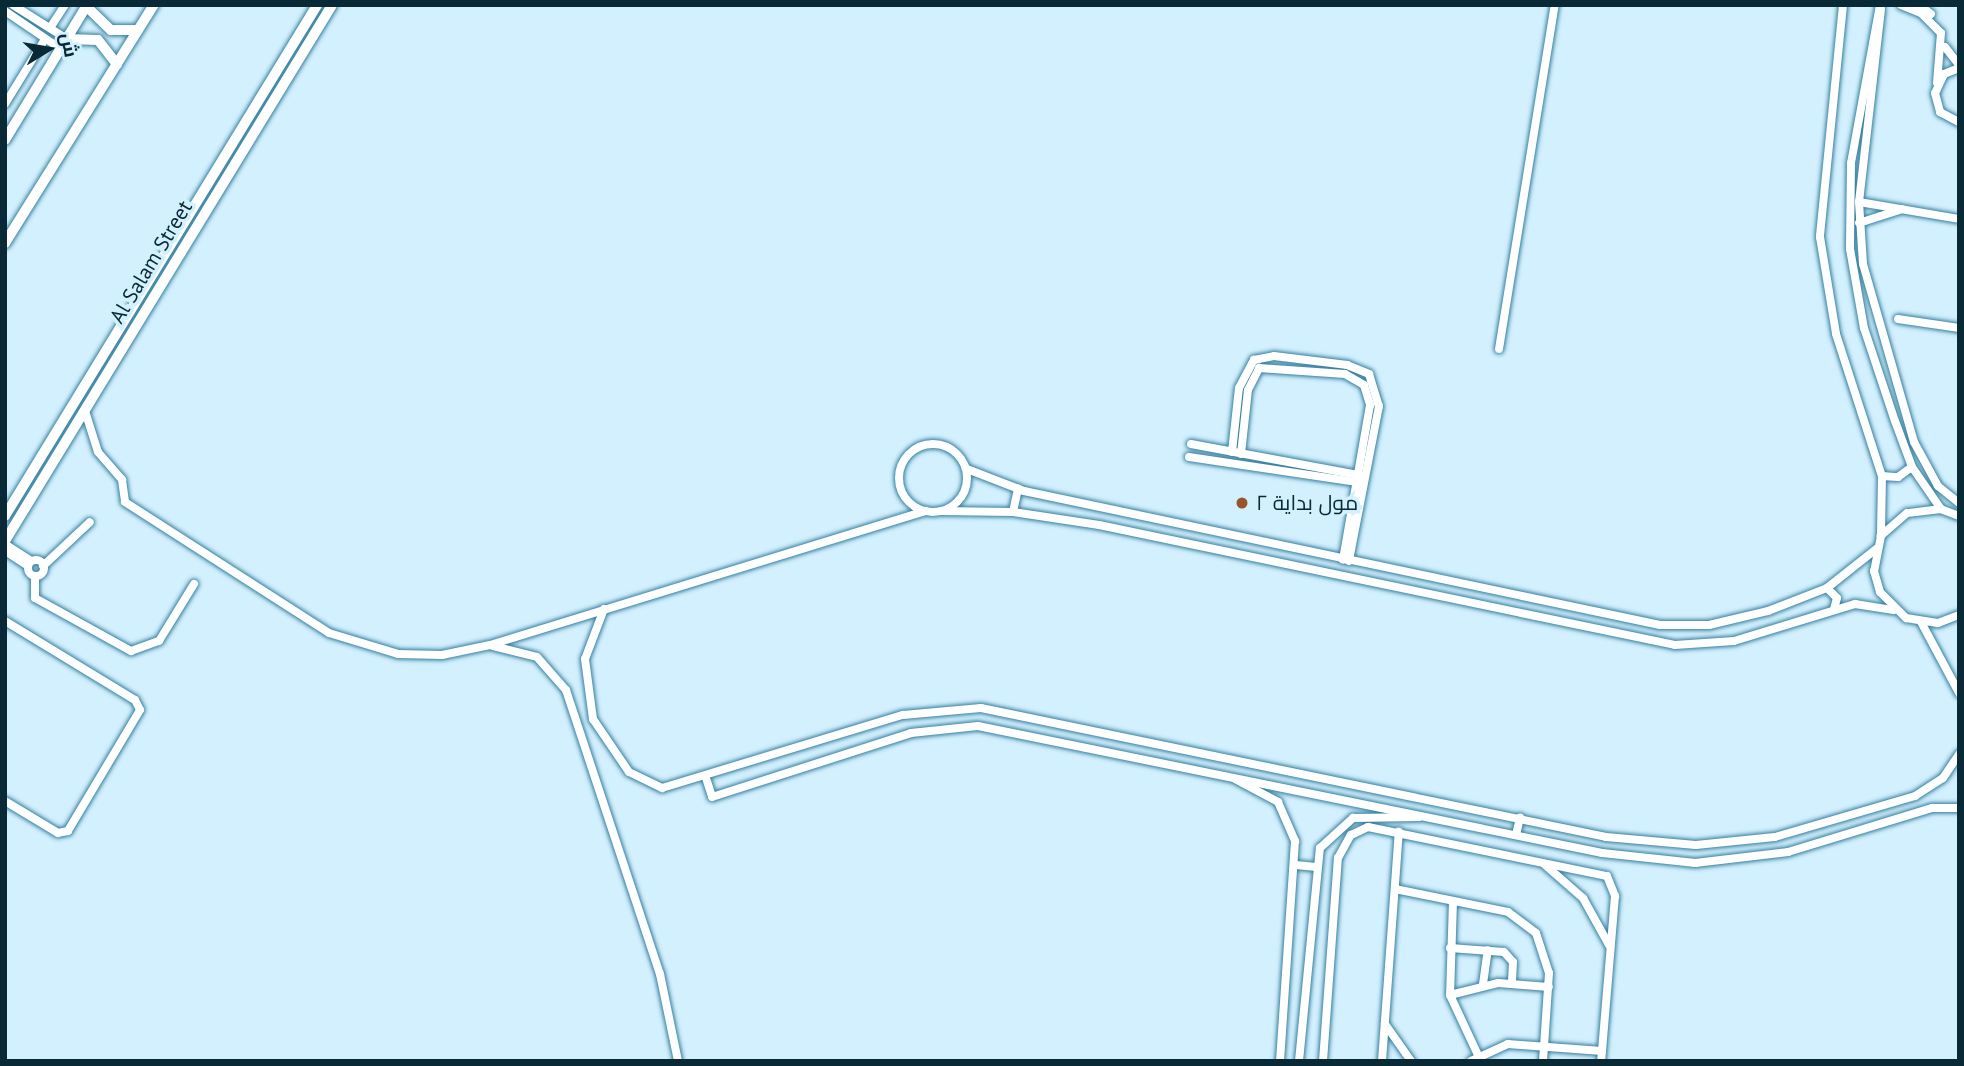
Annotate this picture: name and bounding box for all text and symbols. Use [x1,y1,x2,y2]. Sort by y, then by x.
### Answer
north arrow [14,14,84,84]
text: ش [56,31,84,59]
street label: Al Salam Street [105,196,197,328]
place label: مول بداية ۲ [1256,490,1358,516]
marker: مول بداية ۲ [1234,495,1250,511]

